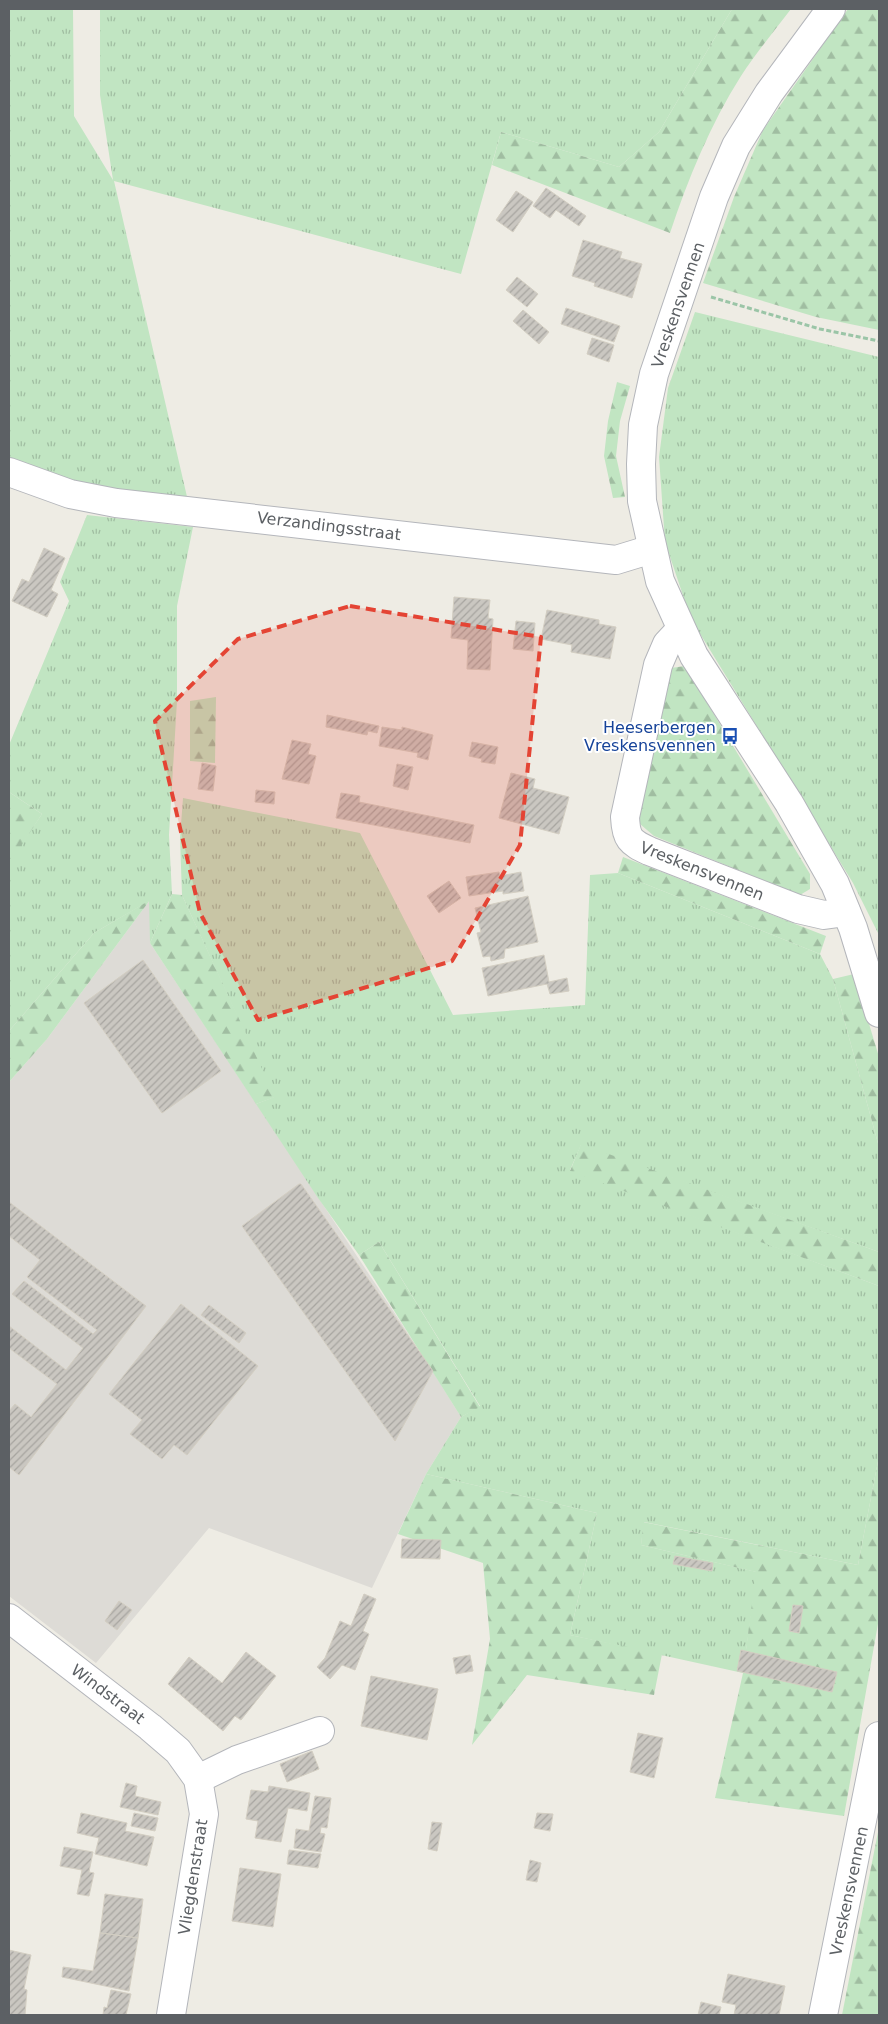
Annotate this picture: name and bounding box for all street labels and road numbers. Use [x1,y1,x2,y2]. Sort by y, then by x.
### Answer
street label: Vreskensvennen [648,240,708,370]
street label: Verzandingsstraat [256,508,402,544]
street label: Vreskensvennen [637,837,767,905]
street label: Windstraat [67,1660,149,1728]
street label: Vliegdenstraat [174,1818,212,1936]
street label: Vreskensvennen [826,1824,872,1958]

